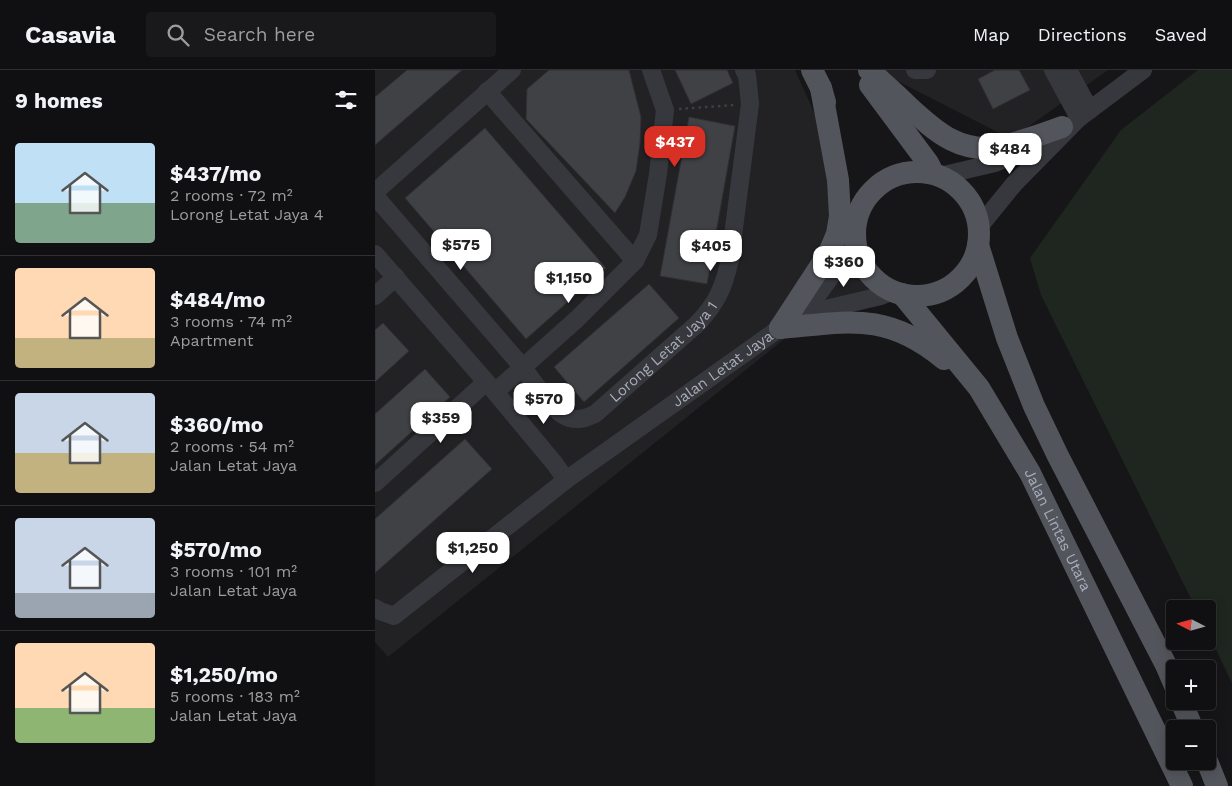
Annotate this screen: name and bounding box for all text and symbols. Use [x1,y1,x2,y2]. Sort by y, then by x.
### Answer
search box [146,12,496,57]
text: Casavia [25,21,116,49]
icon: search [164,21,192,49]
text: Search here [204,23,315,46]
text: Map [973,24,1010,45]
text: Directions [1038,24,1127,45]
text: Saved [1155,24,1207,45]
icon: filters [332,86,360,114]
text: 9 homes [15,88,103,113]
pin: $437 [645,126,705,168]
text: $437 [655,132,695,151]
pin: $484 [980,132,1040,175]
text: $484 [990,139,1030,158]
text: $437/mo [170,161,261,186]
icon: home [55,163,115,223]
text: 2 rooms · 72 m² [170,186,293,205]
text: Lorong Letat Jaya 4 [170,205,324,224]
pin: $575 [431,228,491,271]
pin: $405 [681,230,741,272]
text: $575 [442,235,480,254]
text: $405 [691,236,731,255]
pin: $360 [814,246,874,288]
text: $360 [824,252,864,271]
pin: $1,150 [528,262,610,304]
text: $1,150 [546,268,592,287]
text: $484/mo [170,287,265,312]
icon: home [55,288,115,348]
street label: Lorong Letat Jaya 1 [606,298,721,406]
text: 3 rooms · 74 m² [170,312,292,331]
street label: Jalan Letat Jaya [669,327,777,411]
text: Apartment [170,331,253,350]
pin: $570 [514,382,574,425]
text: $570 [525,389,563,408]
pin: $359 [411,402,471,444]
text: $359 [422,408,460,427]
text: $360/mo [170,412,263,437]
icon: home [55,413,115,473]
text: 2 rooms · 54 m² [170,437,294,456]
text: Jalan Letat Jaya [170,456,297,475]
street label: Jalan Lintas Utara [1020,466,1095,595]
pin: $1,250 [432,532,514,574]
text: $570/mo [170,537,262,562]
icon: home [55,538,115,598]
text: $1,250 [448,538,498,557]
text: 3 rooms · 101 m² [170,562,297,581]
text: Jalan Letat Jaya [170,581,297,600]
north arrow [1166,600,1216,650]
map controls [1166,600,1216,770]
button: + [1166,660,1216,710]
text: $1,250/mo [170,662,278,687]
icon: home [55,663,115,723]
text: 5 rooms · 183 m² [170,687,300,706]
text: Jalan Letat Jaya [170,706,297,725]
button: − [1166,720,1216,770]

